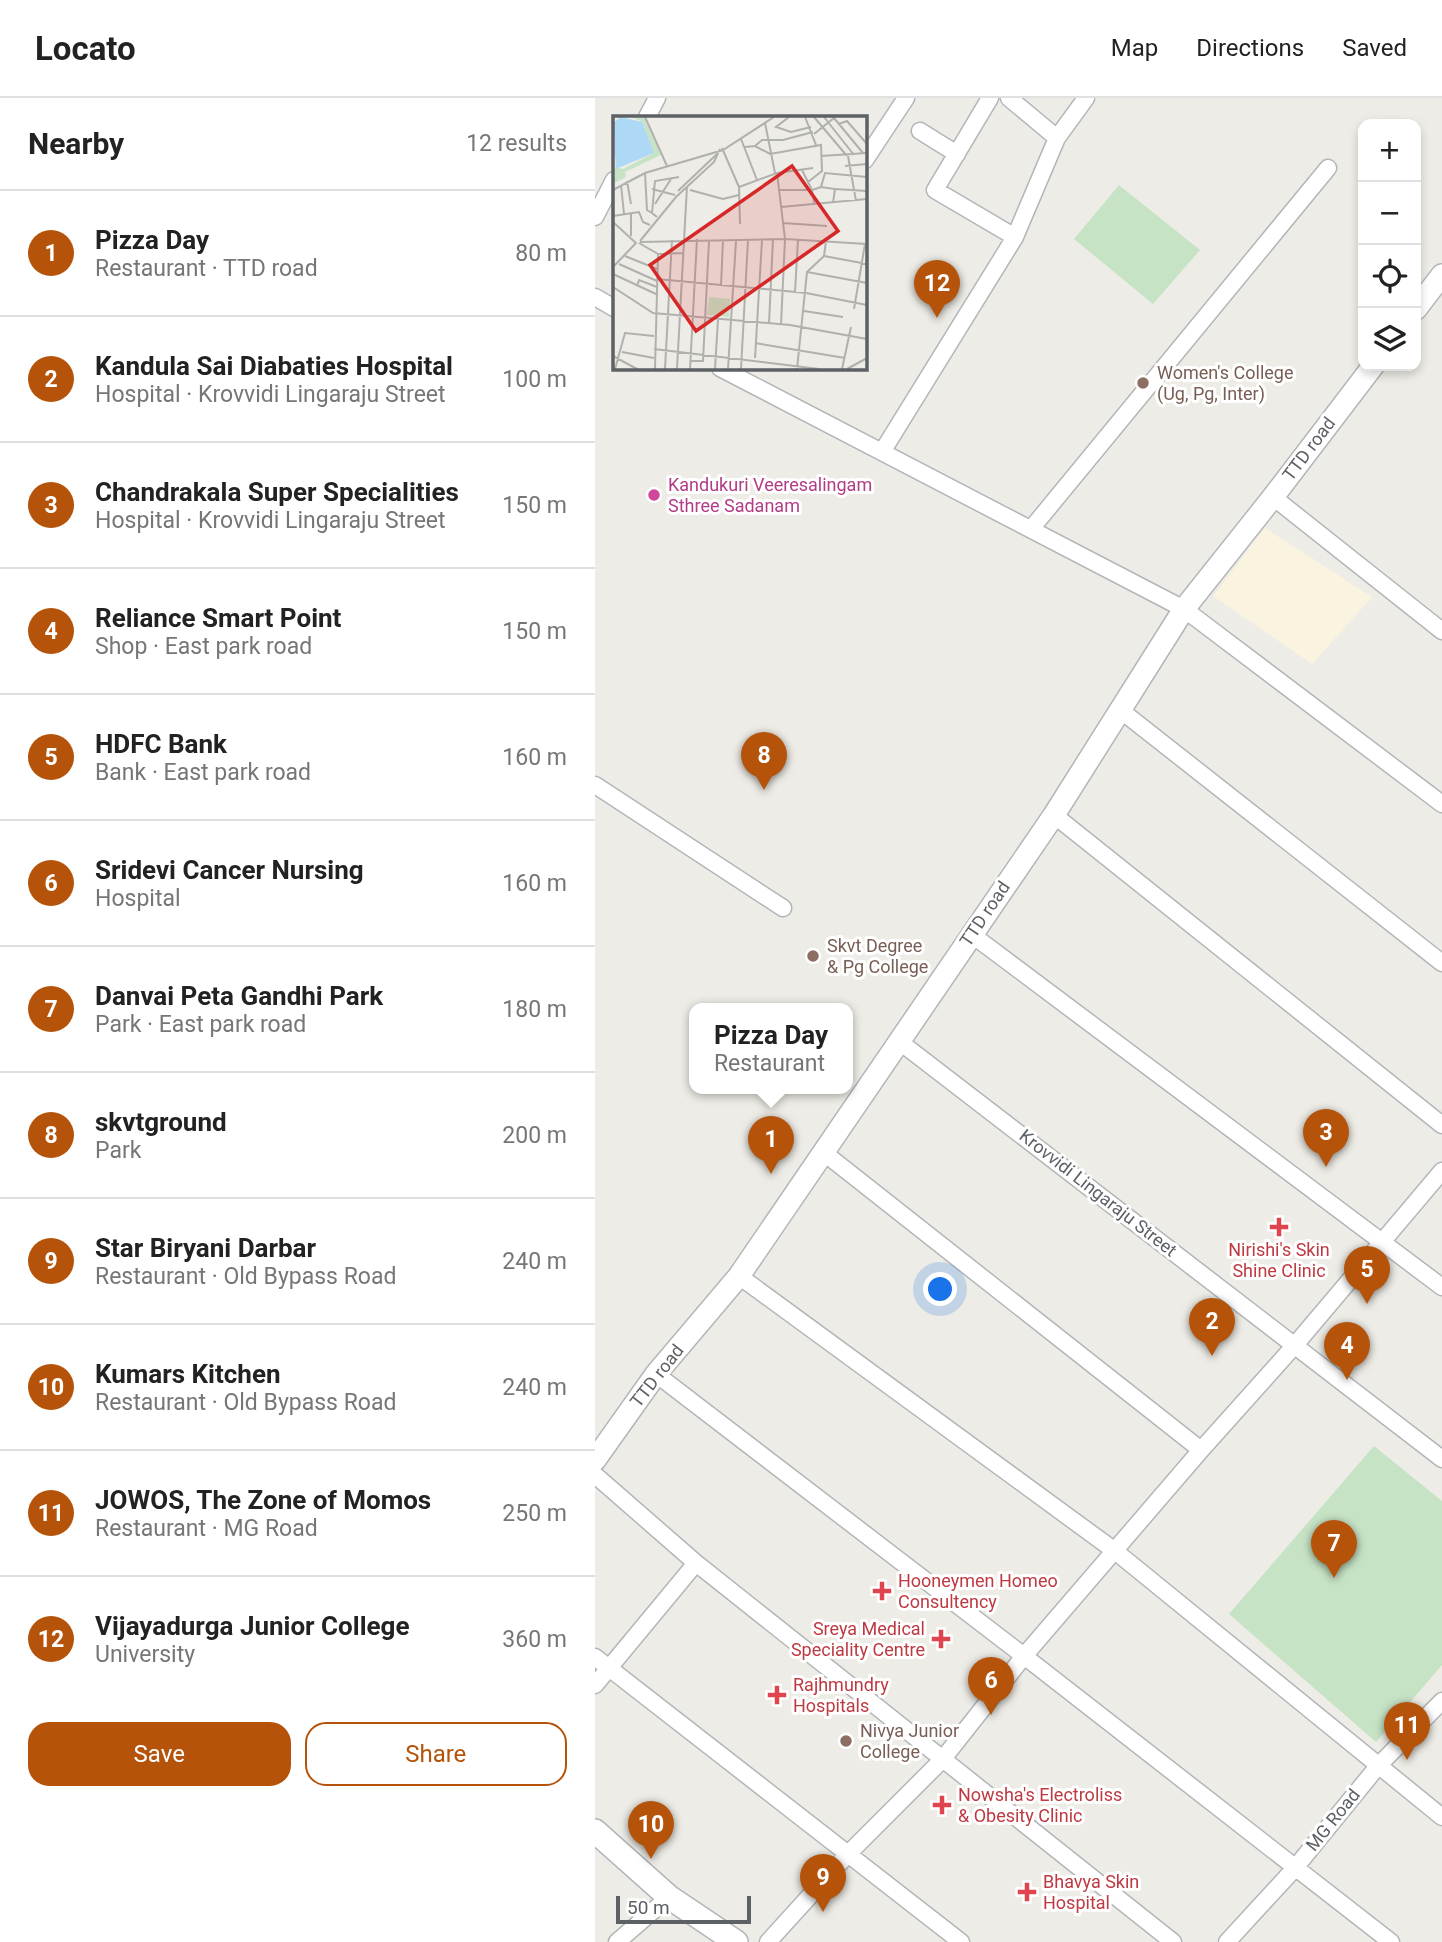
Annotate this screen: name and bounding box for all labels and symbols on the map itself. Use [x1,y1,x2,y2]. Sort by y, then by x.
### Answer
inset map [613,116,866,369]
pin: 12 [914,260,960,318]
place label: Women's College (Ug, Pg, Inter) [1157,362,1293,405]
marker: Women's College (Ug, Pg, Inter) [1135,375,1151,391]
street label: TTD road [1278,413,1339,485]
place label: Kandukuri Veeresalingam Sthree Sadanam [668,474,872,516]
marker: Kandukuri Veeresalingam Sthree Sadanam [646,487,662,503]
pin: 8 [741,732,787,790]
street label: TTD road [955,877,1014,950]
place label: Skvt Degree & Pg College [827,935,928,977]
marker: Skvt Degree & Pg College [805,948,821,964]
pin: 3 [1303,1109,1349,1167]
pin: 1 [748,1116,794,1174]
street label: Krovvidi Lingaraju Street [1015,1125,1181,1261]
marker: Nirishi's Skin Shine Clinic [1269,1217,1289,1237]
place label: Nirishi's Skin Shine Clinic [1228,1239,1330,1281]
pin: 5 [1344,1246,1390,1304]
your location [923,1272,957,1306]
pin: 2 [1189,1298,1235,1356]
pin: 4 [1324,1322,1370,1380]
street label: TTD road [626,1340,688,1411]
pin: 7 [1311,1520,1357,1578]
place label: Hooneymen Homeo Consultency [898,1570,1058,1612]
marker: Hooneymen Homeo Consultency [872,1581,892,1601]
place label: Sreya Medical Speciality Centre [791,1618,925,1660]
marker: Sreya Medical Speciality Centre [931,1629,951,1649]
pin: 6 [968,1657,1014,1715]
place label: Rajhmundry Hospitals [793,1674,889,1716]
marker: Rajhmundry Hospitals [767,1685,787,1705]
pin: 11 [1384,1702,1430,1760]
place label: Nivya Junior College [860,1720,959,1762]
marker: Nivya Junior College [838,1733,854,1749]
place label: Nowsha's Electroliss & Obesity Clinic [958,1784,1122,1826]
street label: MG Road [1301,1784,1364,1855]
marker: Nowsha's Electroliss & Obesity Clinic [932,1795,952,1815]
pin: 10 [628,1801,674,1859]
pin: 9 [800,1854,846,1912]
place label: Bhavya Skin Hospital [1043,1871,1139,1913]
marker: Bhavya Skin Hospital [1017,1882,1037,1902]
scale bar [616,1893,751,1925]

